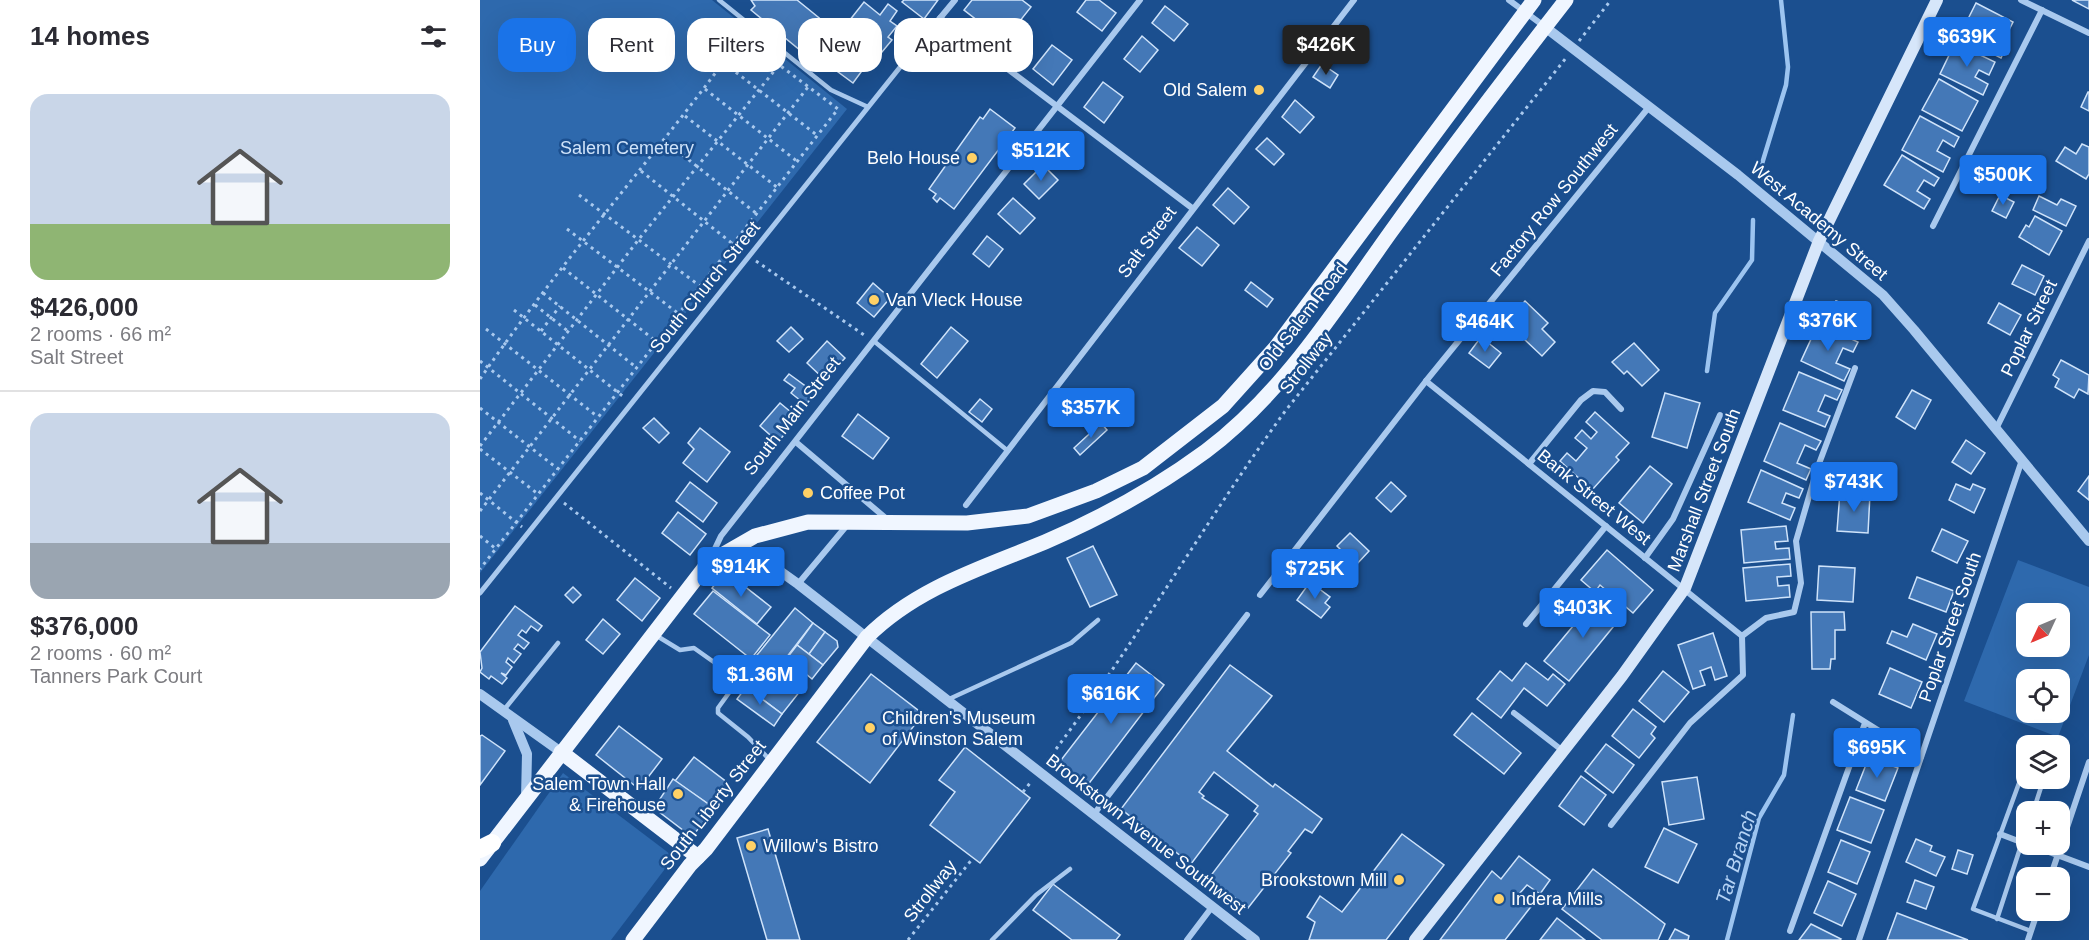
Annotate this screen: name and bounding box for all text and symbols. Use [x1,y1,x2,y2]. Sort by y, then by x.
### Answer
pin: $639K [1925,17,2009,68]
chip: Buy [498,18,576,72]
chip: Rent [588,18,675,72]
chip: Filters [687,18,786,72]
chip: New [798,18,882,72]
chip: Apartment [894,18,1033,72]
icon: filters [417,20,450,53]
text: 14 homes [30,21,150,51]
pin: $426K [1284,25,1368,76]
text: $639K [1938,25,1996,47]
text: $426K [1297,33,1355,55]
place label: Old Salem [1163,80,1247,100]
marker: Old Salem [1252,83,1266,97]
street label: Factory Row Southwest [1486,120,1622,280]
pin: $512K [999,131,1083,182]
icon: home [186,133,294,241]
park label: Salem Cemetery [560,138,694,158]
text: $512K [1012,139,1070,161]
place label: Belo House [867,148,960,168]
marker: Belo House [965,151,979,165]
pin: $500K [1961,155,2045,206]
street label: West Academy Street [1746,158,1892,284]
text: $500K [1974,163,2032,185]
street label: Salt Street [1114,202,1180,282]
street label: South Church Street [646,217,764,357]
street label: Old Salem Road [1254,259,1352,375]
street label: Poplar Street [1997,276,2061,380]
place label: Van Vleck House [886,290,1023,310]
text: $426,000 [30,292,138,322]
marker: Van Vleck House [867,293,881,307]
pin: $376K [1786,301,1870,352]
pin: $464K [1443,302,1527,353]
text: $376K [1799,309,1857,331]
text: $464K [1456,310,1514,332]
text: 2 rooms · 66 m² [30,323,171,345]
street label: Strollway [1276,328,1336,398]
text: Salt Street [30,346,123,368]
street label: South Main Street [740,353,844,479]
pin: $357K [1049,388,1133,439]
text: $357K [1062,396,1120,418]
street label: Marshall Street South [1664,406,1744,574]
street label: Bank Street West [1533,445,1655,549]
icon: home [186,452,294,560]
pin: $743K [1812,462,1896,513]
text: $743K [1825,470,1883,492]
place label: Coffee Pot [820,483,905,503]
marker: Coffee Pot [801,486,815,500]
pin: $914K [699,547,783,598]
pin: $725K [1273,549,1357,600]
street label: Poplar Street South [1915,549,1985,705]
text: $914K [712,555,770,577]
text: $725K [1286,557,1344,579]
pin: $403K [1541,588,1625,639]
text: $403K [1554,596,1612,618]
north arrow [2016,603,2070,657]
map controls [2016,603,2070,921]
text: $376,000 [30,611,138,641]
text: 2 rooms · 60 m² [30,642,171,664]
pin: $1.36M [711,655,809,706]
text: $1.36M [727,663,793,685]
text: Tanners Park Court [30,665,202,687]
button: locate [2016,669,2070,723]
pin: $616K [1069,674,1153,725]
text: $616K [1082,682,1140,704]
place label: Children's Museum of Winston Salem [882,708,1036,749]
marker: Children's Museum of Winston Salem [863,721,877,735]
pin: $695K [1835,728,1919,779]
button: layers [2016,735,2070,789]
street label: South Liberty Street [656,736,770,874]
text: $695K [1848,736,1906,758]
street label: Brookstown Avenue Southwest [1042,750,1250,918]
place label: Salem Town Hall & Firehouse [532,774,666,815]
marker: Salem Town Hall & Firehouse [671,787,685,801]
button: + [2016,801,2070,855]
water label: Tar Branch [1711,807,1761,907]
place label: Willow's Bistro [763,836,878,856]
marker: Willow's Bistro [744,839,758,853]
street label: Strollway [900,856,960,926]
button: − [2016,867,2070,921]
place label: Brookstown Mill [1261,870,1387,890]
marker: Brookstown Mill [1392,873,1406,887]
place label: Indera Mills [1511,889,1603,909]
marker: Indera Mills [1492,892,1506,906]

